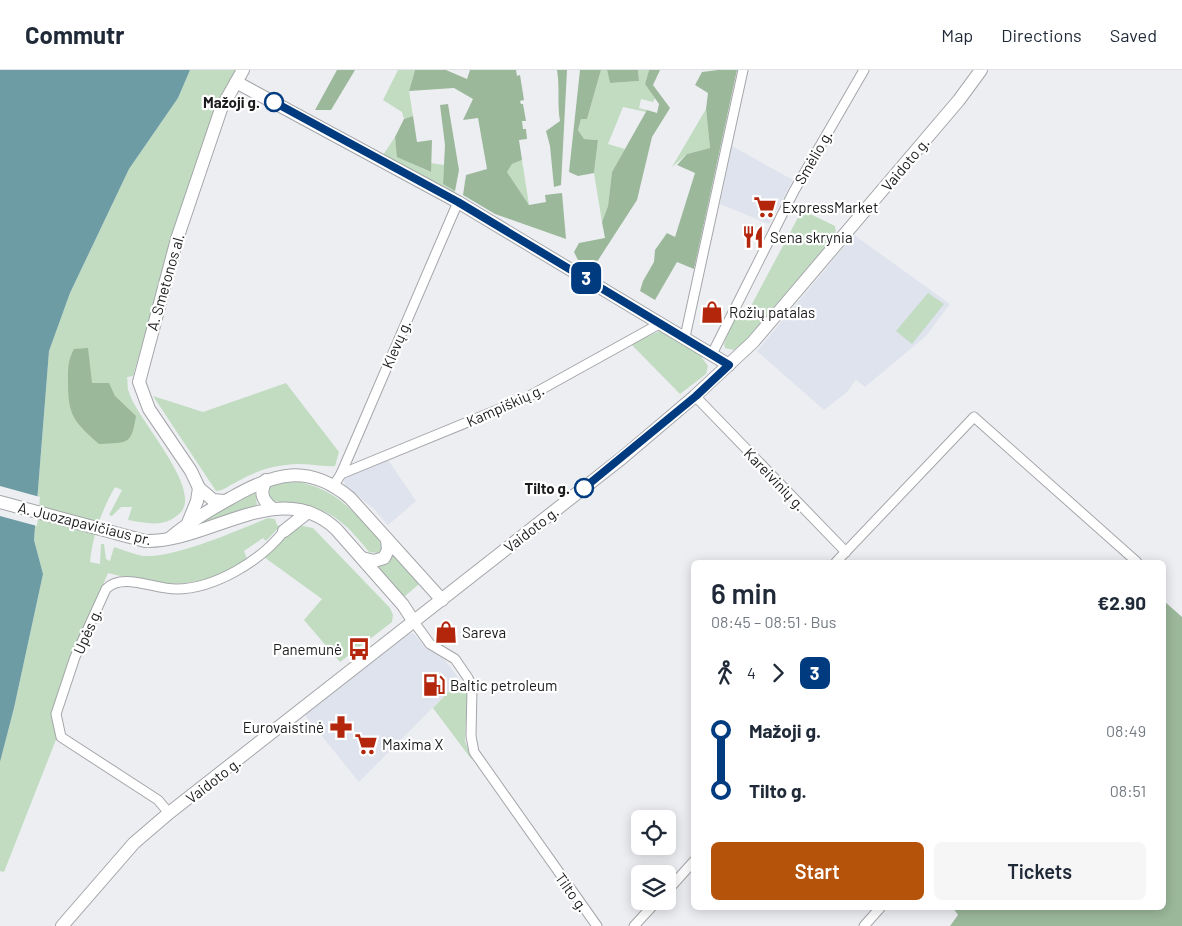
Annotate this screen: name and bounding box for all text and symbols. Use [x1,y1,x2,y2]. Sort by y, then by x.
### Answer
text: Commutr [25,20,124,49]
text: Map [941,24,973,46]
text: Directions [1001,24,1082,46]
text: Saved [1110,24,1157,46]
marker: Mažoji g. [264,92,284,112]
place label: Mažoji g. [203,93,260,111]
street label: Smėlio g. [790,127,836,187]
street label: Vaidoto g. [877,134,933,194]
supermarket icon: ExpressMarket [752,194,778,220]
place label: ExpressMarket [782,198,878,216]
restaurant icon: Sena skrynia [740,224,766,250]
place label: Sena skrynia [770,228,853,246]
street label: A. Smetonos al. [143,231,187,333]
line badge: 3 [570,262,602,294]
text: 3 [581,267,591,289]
shop icon: Rožių patalas [699,299,725,325]
place label: Rožių patalas [729,303,815,321]
street label: Klevų g. [378,317,414,371]
street label: Kampiškių g. [463,380,547,430]
street label: Kareivinių g. [741,444,809,514]
marker: Tilto g. [574,478,594,498]
place label: Tilto g. [524,479,570,497]
street label: A. Juozapavičiaus pr. [16,498,154,548]
street label: Vaidoto g. [500,502,562,556]
text: 6 min [711,576,777,610]
text: €2.90 [1097,591,1146,614]
street label: Upės g. [69,605,105,657]
text: 08:45 – 08:51 · Bus [711,612,836,631]
shop icon: Sareva [433,619,459,645]
place label: Sareva [462,623,506,641]
bus stop icon: Panemunė [346,636,372,662]
place label: Panemunė [273,640,342,658]
icon: walk [711,659,739,687]
icon: forward [764,659,792,687]
text: 3 [810,662,820,684]
text: 4 [747,663,756,682]
fuel station icon: Baltic petroleum [421,672,447,698]
place label: Baltic petroleum [450,676,558,694]
pharmacy icon: Eurovaistinė [328,714,354,740]
place label: Eurovaistinė [243,718,324,736]
text: Mažoji g. [749,719,821,742]
text: 08:49 [1106,721,1146,740]
supermarket icon: Maxima X [353,731,379,757]
place label: Maxima X [382,735,443,753]
street label: Vaidoto g. [182,753,244,807]
text: Tilto g. [749,779,807,802]
text: 08:51 [1110,781,1146,800]
map controls [631,810,676,910]
button: locate [631,810,676,855]
button: Start [711,842,924,900]
button: Tickets [934,842,1146,900]
button: layers [631,865,676,910]
street label: Tilto g. [552,869,592,915]

